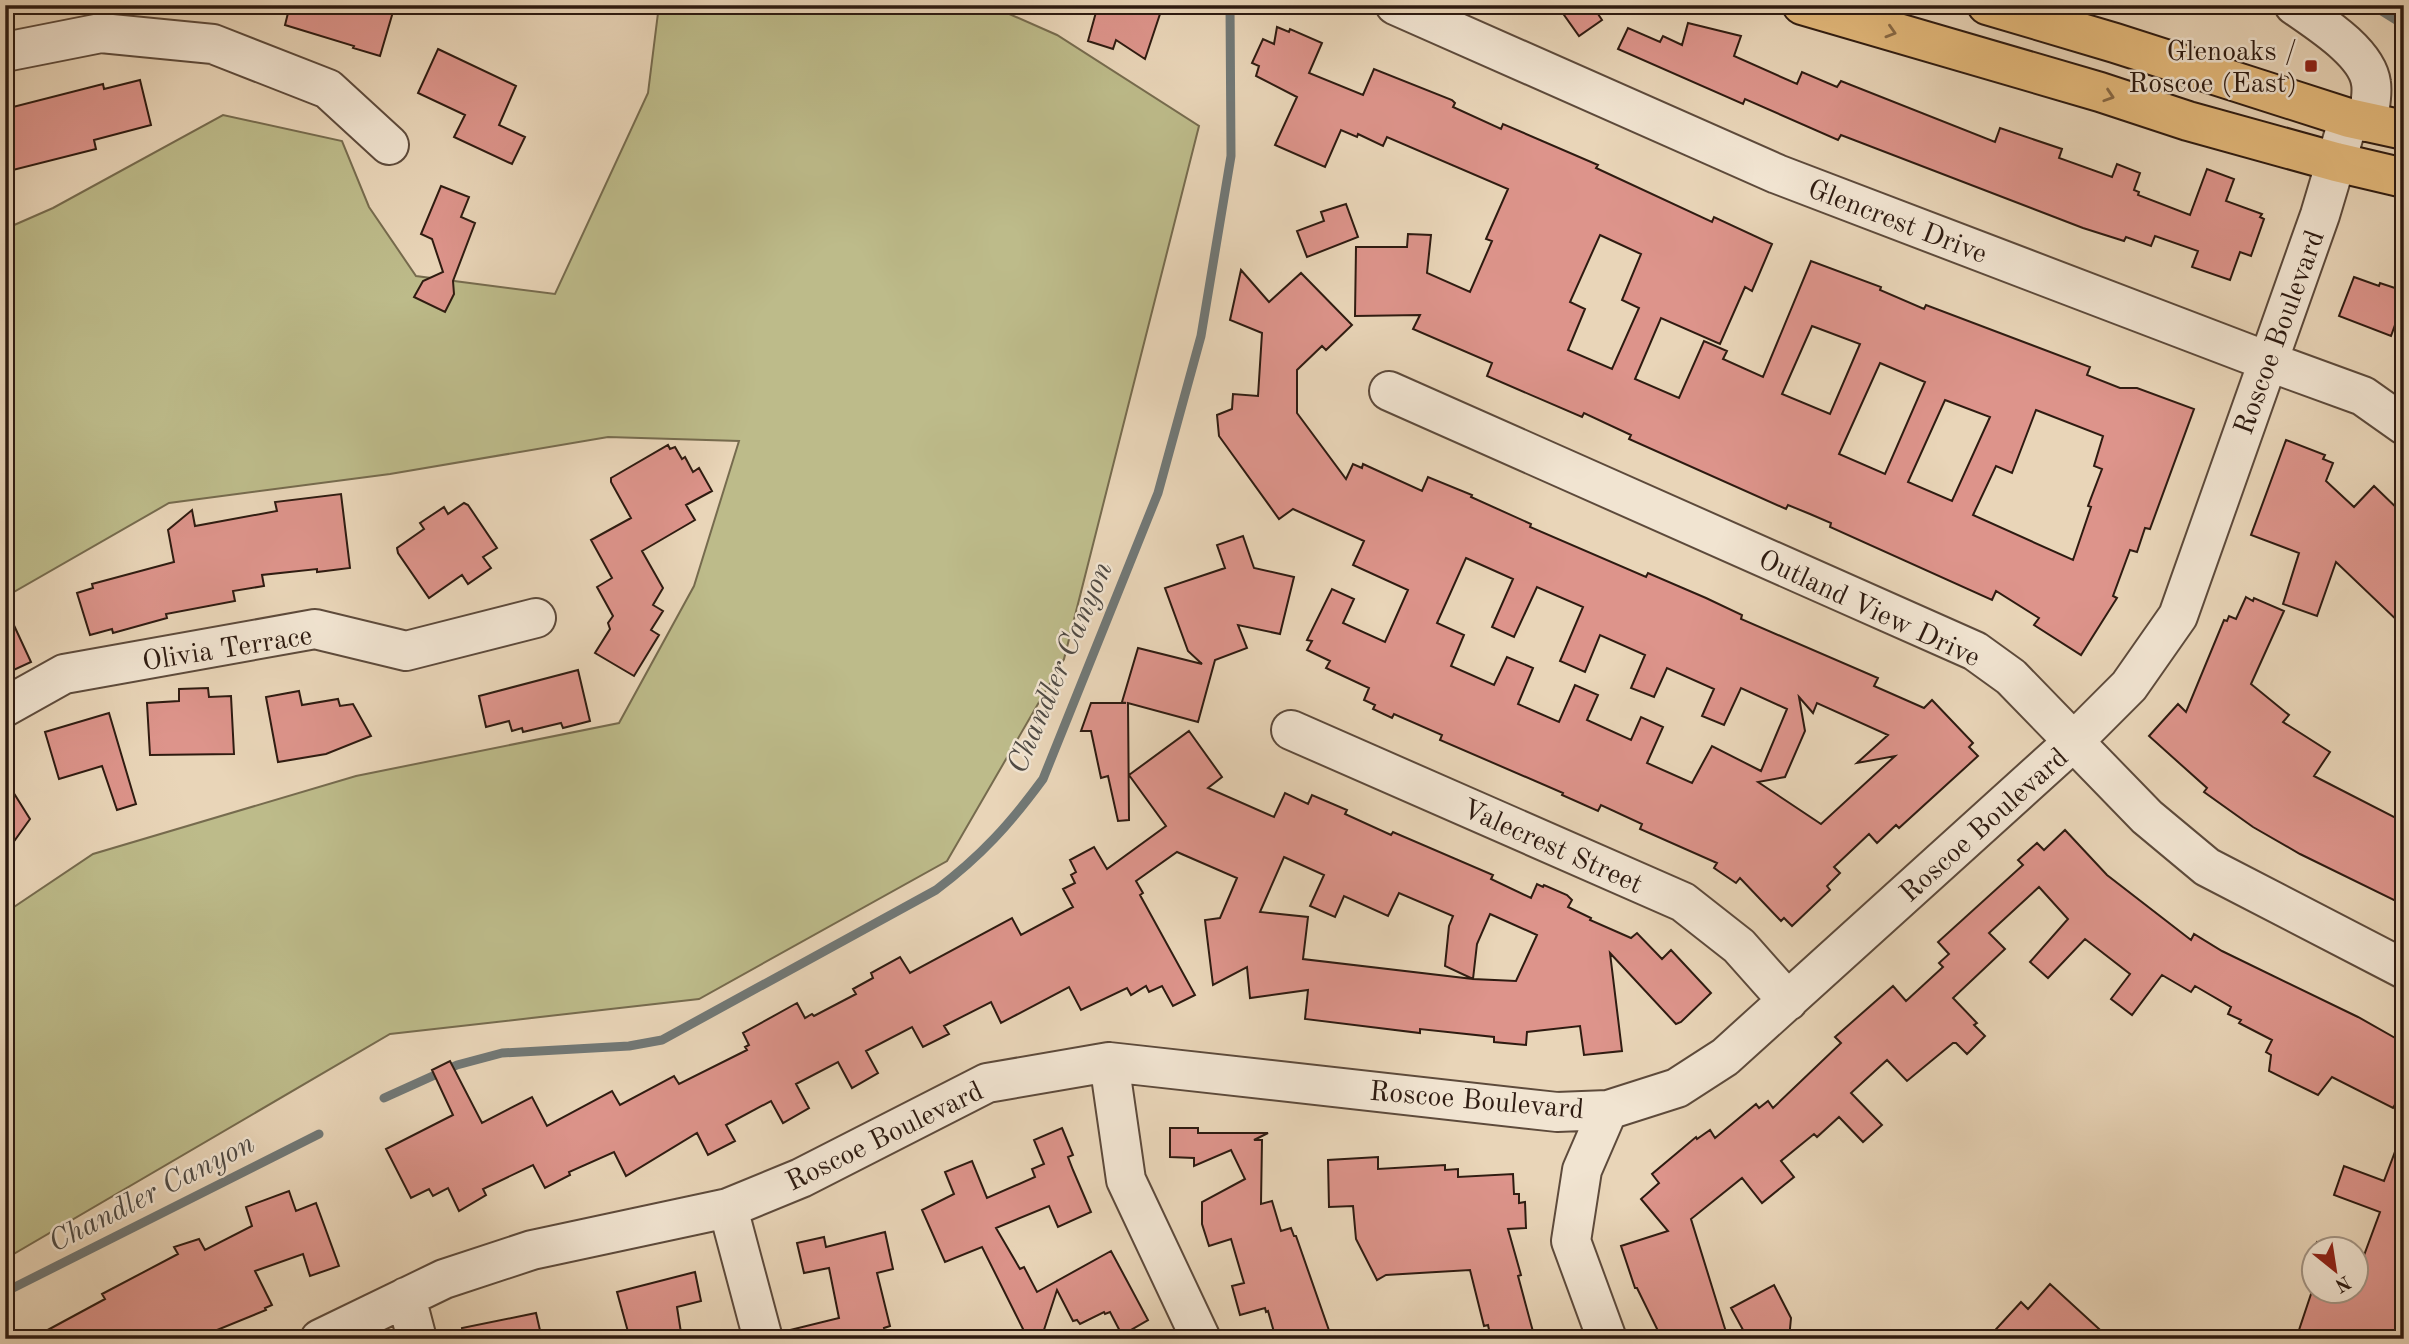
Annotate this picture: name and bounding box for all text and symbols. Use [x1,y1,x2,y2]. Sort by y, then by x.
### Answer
one-way arrow [1885,23,1897,38]
place label: Glenoaks / Roscoe (East) [2128,39,2297,99]
marker: Glenoaks / Roscoe (East) [2303,58,2319,74]
one-way arrow [2103,87,2115,102]
street label: Glencrest Drive [1804,176,1990,270]
street label: Roscoe Boulevard [2231,227,2331,439]
street label: Outland View Drive [1754,546,1984,673]
water label: Chandler Canyon [1003,558,1119,778]
street label: Olivia Terrace [141,623,314,677]
street label: Roscoe Boulevard [1896,744,2074,909]
street label: Valecrest Street [1457,795,1646,900]
street label: Roscoe Boulevard [782,1078,988,1197]
street label: Roscoe Boulevard [1368,1079,1585,1125]
water label: Chandler Canyon [44,1129,260,1259]
north arrow [2300,1236,2370,1306]
text: N [2331,1271,2353,1295]

